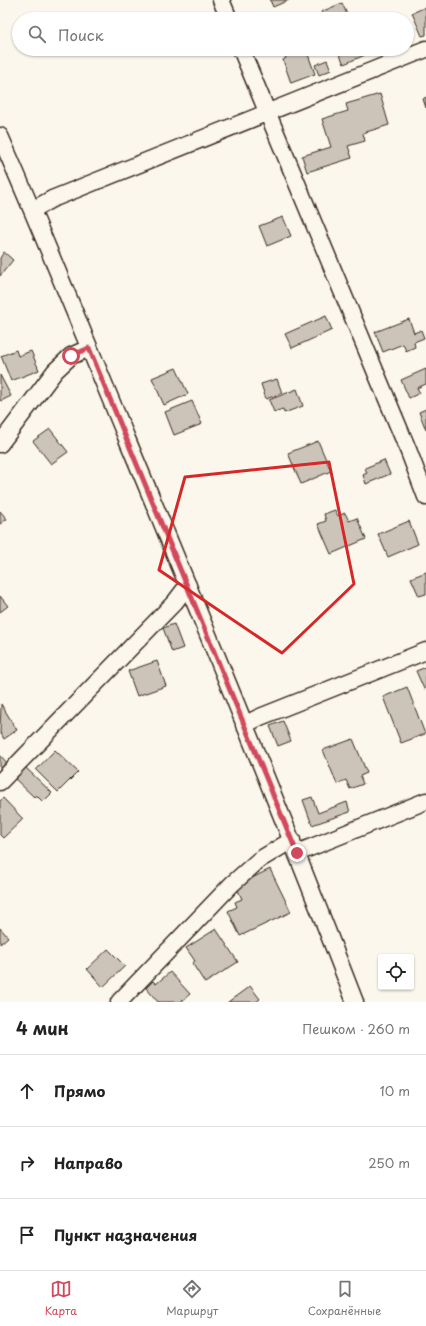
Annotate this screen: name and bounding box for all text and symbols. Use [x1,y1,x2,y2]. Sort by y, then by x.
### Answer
search box [12,12,414,56]
icon: search [26,23,48,45]
text: Поиск [58,23,104,46]
route start [62,347,80,365]
route end [288,844,306,862]
map controls [378,954,414,990]
button: locate [378,954,414,990]
text: 4 мин [16,1015,69,1041]
text: Пешком · 260 m [302,1019,410,1038]
text: Прямо [54,1079,105,1102]
icon: ahead [16,1080,38,1102]
text: 10 m [380,1081,410,1100]
text: Направо [54,1151,123,1174]
icon: right [16,1152,38,1174]
text: 250 m [368,1153,410,1172]
text: Пункт назначения [54,1223,197,1246]
icon: arrive [16,1224,38,1246]
tab: Карта [45,1278,77,1319]
tab: Маршрут [166,1278,218,1319]
tab: Сохранённые [308,1278,381,1319]

